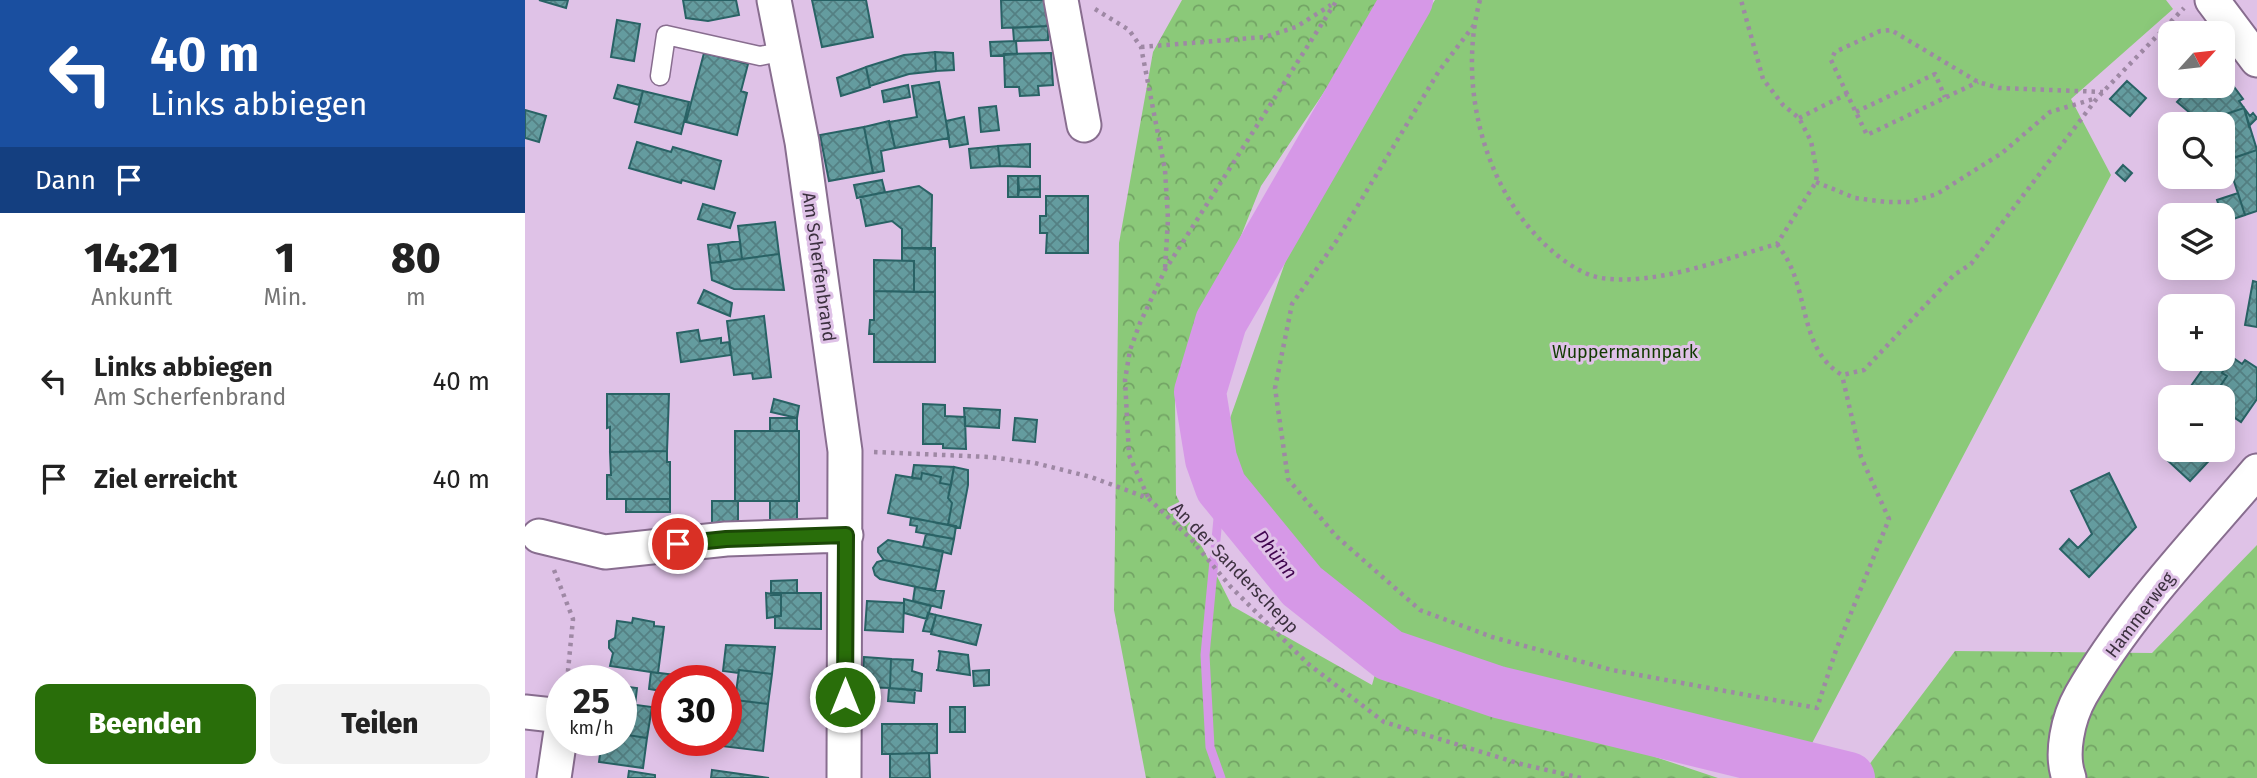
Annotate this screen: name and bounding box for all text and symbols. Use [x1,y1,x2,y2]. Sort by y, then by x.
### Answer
north arrow [2158,21,2235,98]
map controls [2158,21,2235,462]
text: 40 m [150,25,259,84]
icon: left [35,28,126,119]
text: Links abbiegen [150,85,368,123]
button: search [2158,112,2235,189]
icon: arrive [110,161,148,199]
text: Dann [35,165,96,196]
street label: Am Scherfenbrand [798,191,840,343]
button: layers [2158,203,2235,280]
text: 14:21 [84,233,179,283]
text: 1 [275,233,295,283]
text: 80 [391,233,441,283]
text: Ankunft [91,283,172,311]
text: Min. [263,283,307,311]
text: m [406,283,426,311]
button: + [2158,294,2235,371]
park label: Wuppermannpark [1552,341,1699,363]
text: Links abbiegen [94,352,273,383]
icon: left [35,362,73,400]
text: 40 m [432,366,490,397]
text: Am Scherfenbrand [94,383,286,411]
button: − [2158,385,2235,462]
icon: arrive [35,460,73,498]
text: Ziel erreicht [94,464,237,495]
text: 40 m [432,464,490,495]
street label: An der Sanderschepp [1167,498,1303,638]
pin [648,514,708,574]
icon: arrive [659,525,697,563]
water label: Dhünn [1249,525,1302,583]
street label: Hammerweg [2101,567,2180,662]
position arrow [808,660,882,734]
speed limit sign: 30 [651,665,742,756]
text: 25 [573,680,610,722]
button: Beenden [35,684,256,764]
button: Teilen [270,684,490,764]
text: km/h [569,717,614,739]

